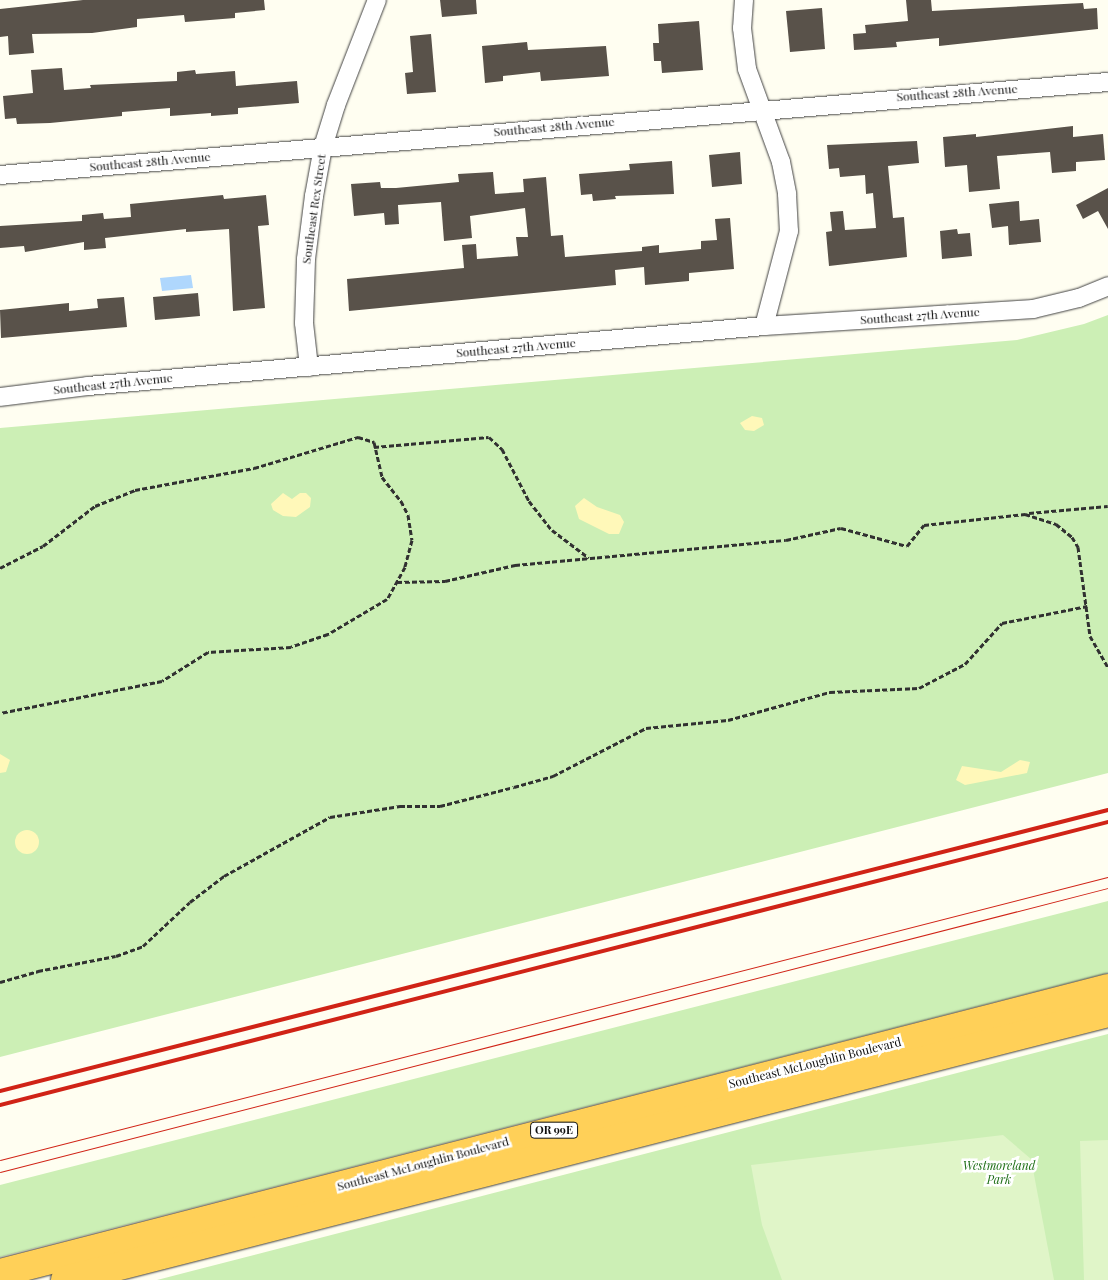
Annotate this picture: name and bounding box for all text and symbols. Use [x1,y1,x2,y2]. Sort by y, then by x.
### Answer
street label: Southeast 28th Avenue [896,82,1018,104]
street label: Southeast 28th Avenue [493,115,615,139]
street label: Southeast 28th Avenue [89,150,211,174]
street label: Southeast Rex Street [299,153,329,265]
street label: Southeast 27th Avenue [859,305,981,327]
street label: Southeast 27th Avenue [455,336,577,360]
street label: Southeast 27th Avenue [52,371,174,397]
street label: Southeast McLoughlin Boulevard [727,1035,903,1091]
road number: OR 99E [529,1122,579,1138]
street label: Southeast McLoughlin Boulevard [335,1134,511,1194]
park label: Westmoreland Park [963,1159,1035,1187]

